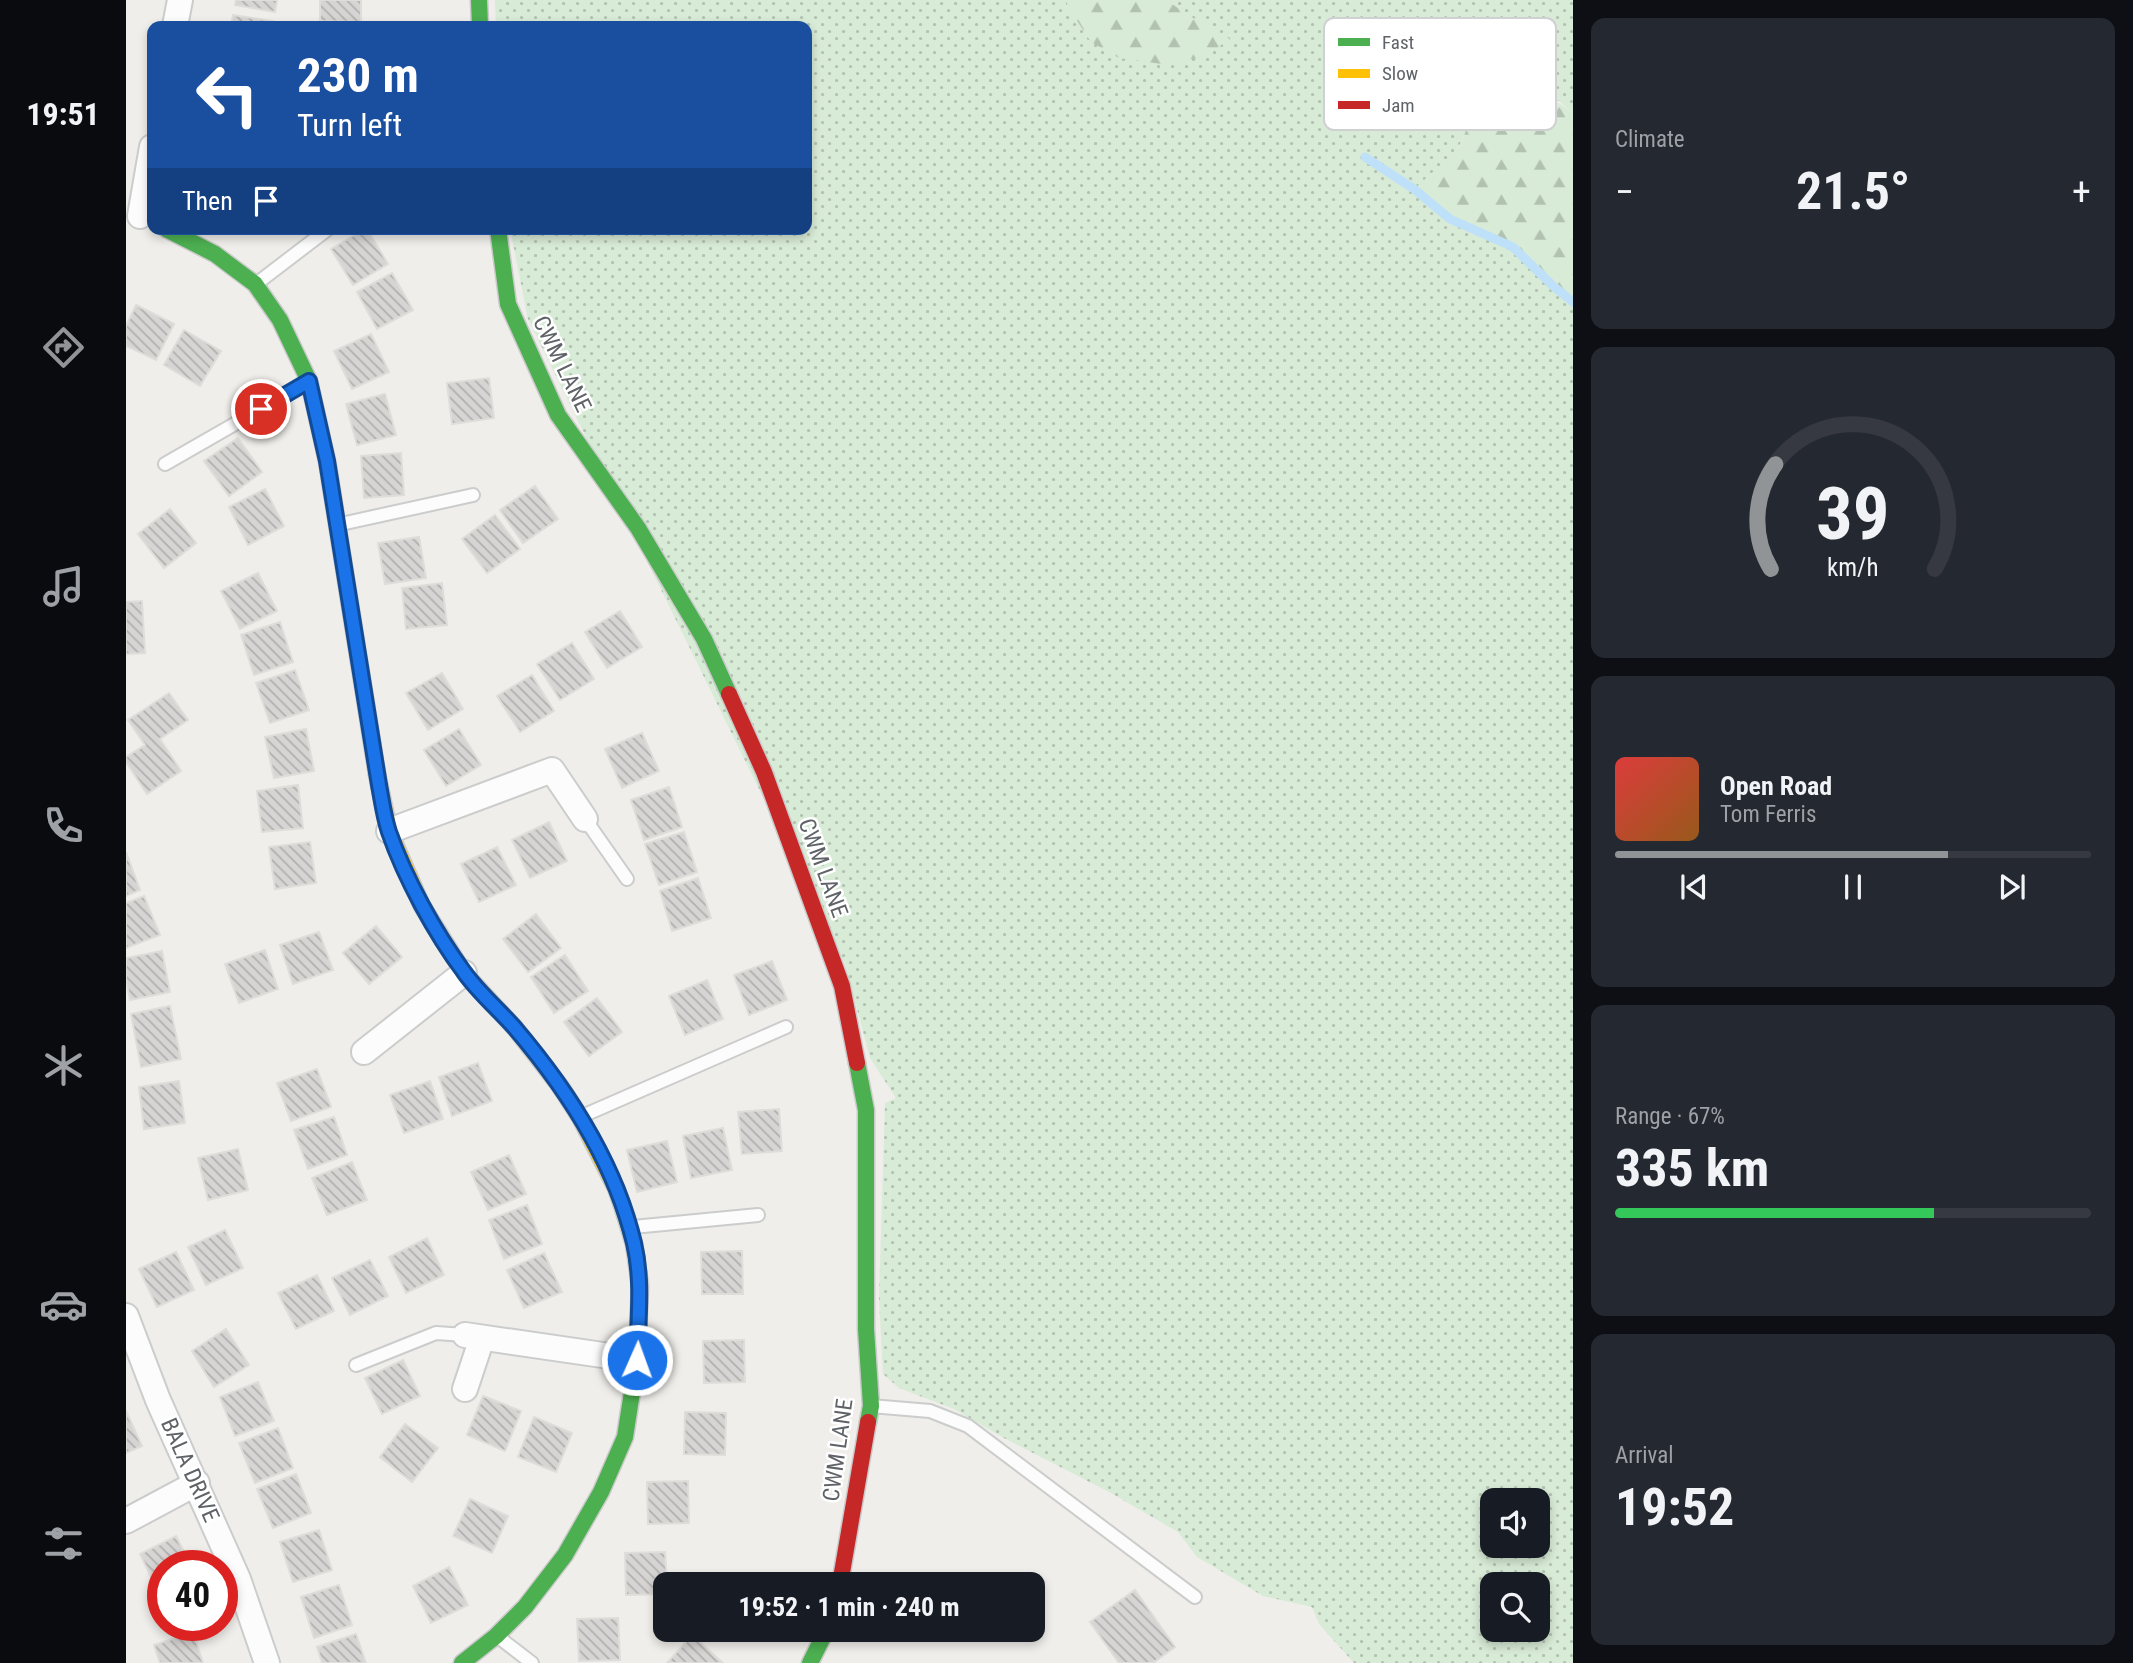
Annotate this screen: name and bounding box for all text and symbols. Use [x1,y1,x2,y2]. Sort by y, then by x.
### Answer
legend [1324,18,1556,130]
text: Fast [1382,31,1414,54]
text: 230 m [297,47,419,104]
icon: left [182,49,273,140]
text: Slow [1382,62,1418,85]
text: Jam [1382,94,1415,117]
text: 19:51 [26,95,100,133]
text: Turn left [297,106,402,144]
text: Climate [1615,126,1685,153]
text: 21.5° [1796,161,1910,222]
text: − [1615,170,1634,214]
text: + [2072,170,2091,214]
icon: arrive [247,182,285,220]
text: Then [182,186,233,216]
street label: CWM LANE [527,312,597,416]
icon: directions [39,323,88,372]
pin [231,379,291,439]
icon: arrive [242,390,280,428]
text: 39 [1816,471,1890,557]
text: km/h [1827,552,1879,581]
icon: music [39,562,88,611]
text: Open Road [1720,771,1832,801]
icon: phone [39,801,88,850]
text: Tom Ferris [1720,801,1816,828]
street label: CWM LANE [793,815,853,921]
icon: previous [1675,868,1713,906]
icon: pause [1834,868,1872,906]
icon: next [1993,868,2031,906]
icon: climate [39,1041,88,1090]
text: Range · 67% [1615,1103,1725,1130]
text: 335 km [1615,1138,1769,1199]
icon: car [39,1280,88,1329]
position arrow [600,1323,674,1397]
street label: CWM LANE [817,1397,859,1503]
street label: BALA DRIVE [155,1414,225,1526]
text: Arrival [1615,1442,1674,1469]
text: 19:52 [1615,1477,1734,1538]
map controls [1480,1488,1550,1642]
button: sound [1480,1488,1550,1558]
icon: filters [39,1519,88,1568]
speed limit sign: 40 [147,1550,238,1641]
button: search [1480,1572,1550,1642]
text: 19:52 · 1 min · 240 m [739,1592,959,1622]

